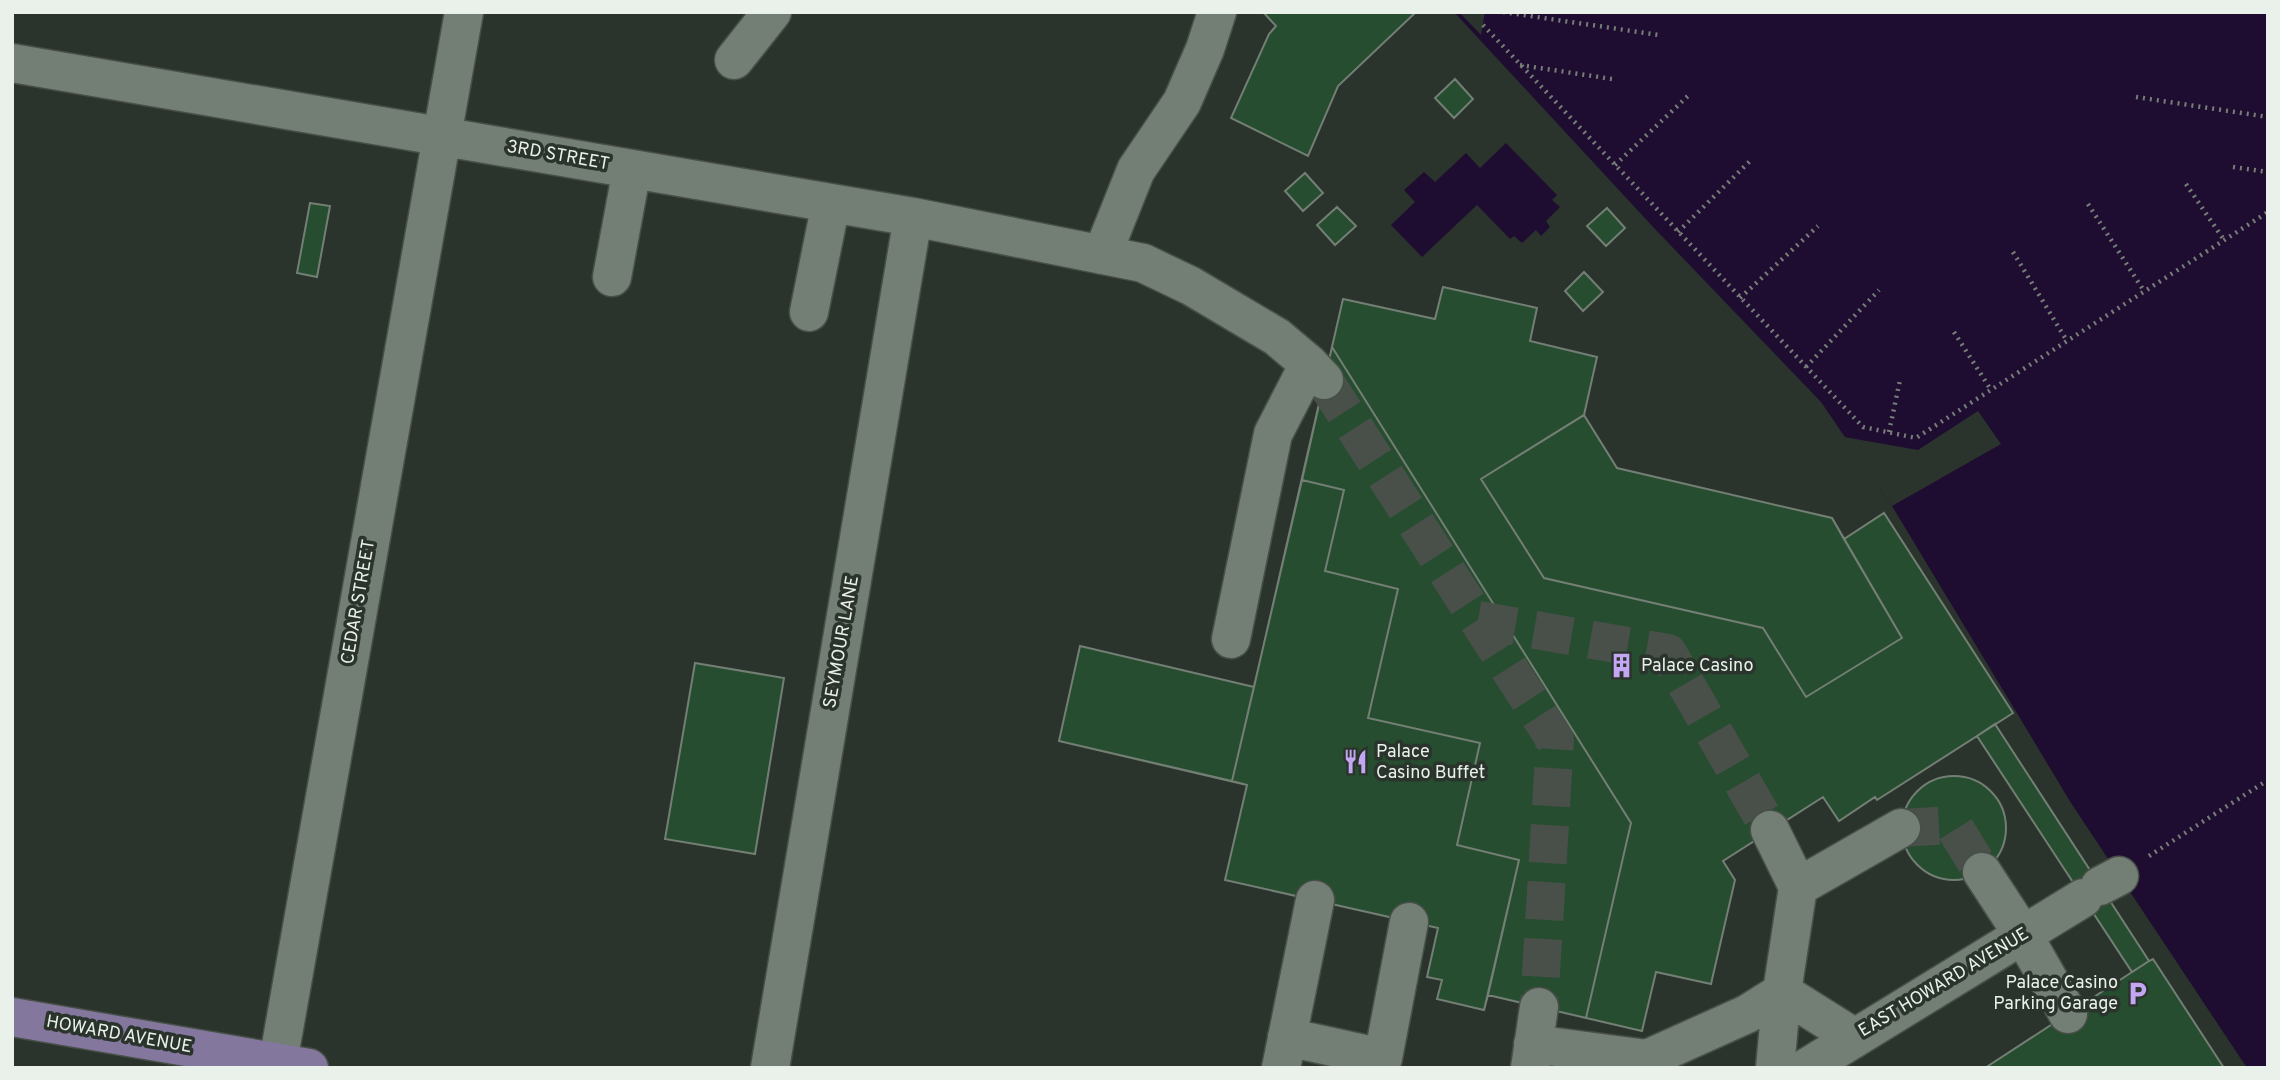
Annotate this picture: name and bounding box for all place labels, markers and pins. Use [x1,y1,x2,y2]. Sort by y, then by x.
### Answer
building icon: Palace Casino [1607,652,1635,680]
place label: Palace Casino [1641,655,1754,678]
place label: Palace Casino Buffet [1376,741,1485,785]
restaurant icon: Palace Casino Buffet [1342,748,1370,776]
place label: Palace Casino Parking Garage [1993,972,2118,1016]
parking icon: Palace Casino Parking Garage [2124,979,2152,1007]

